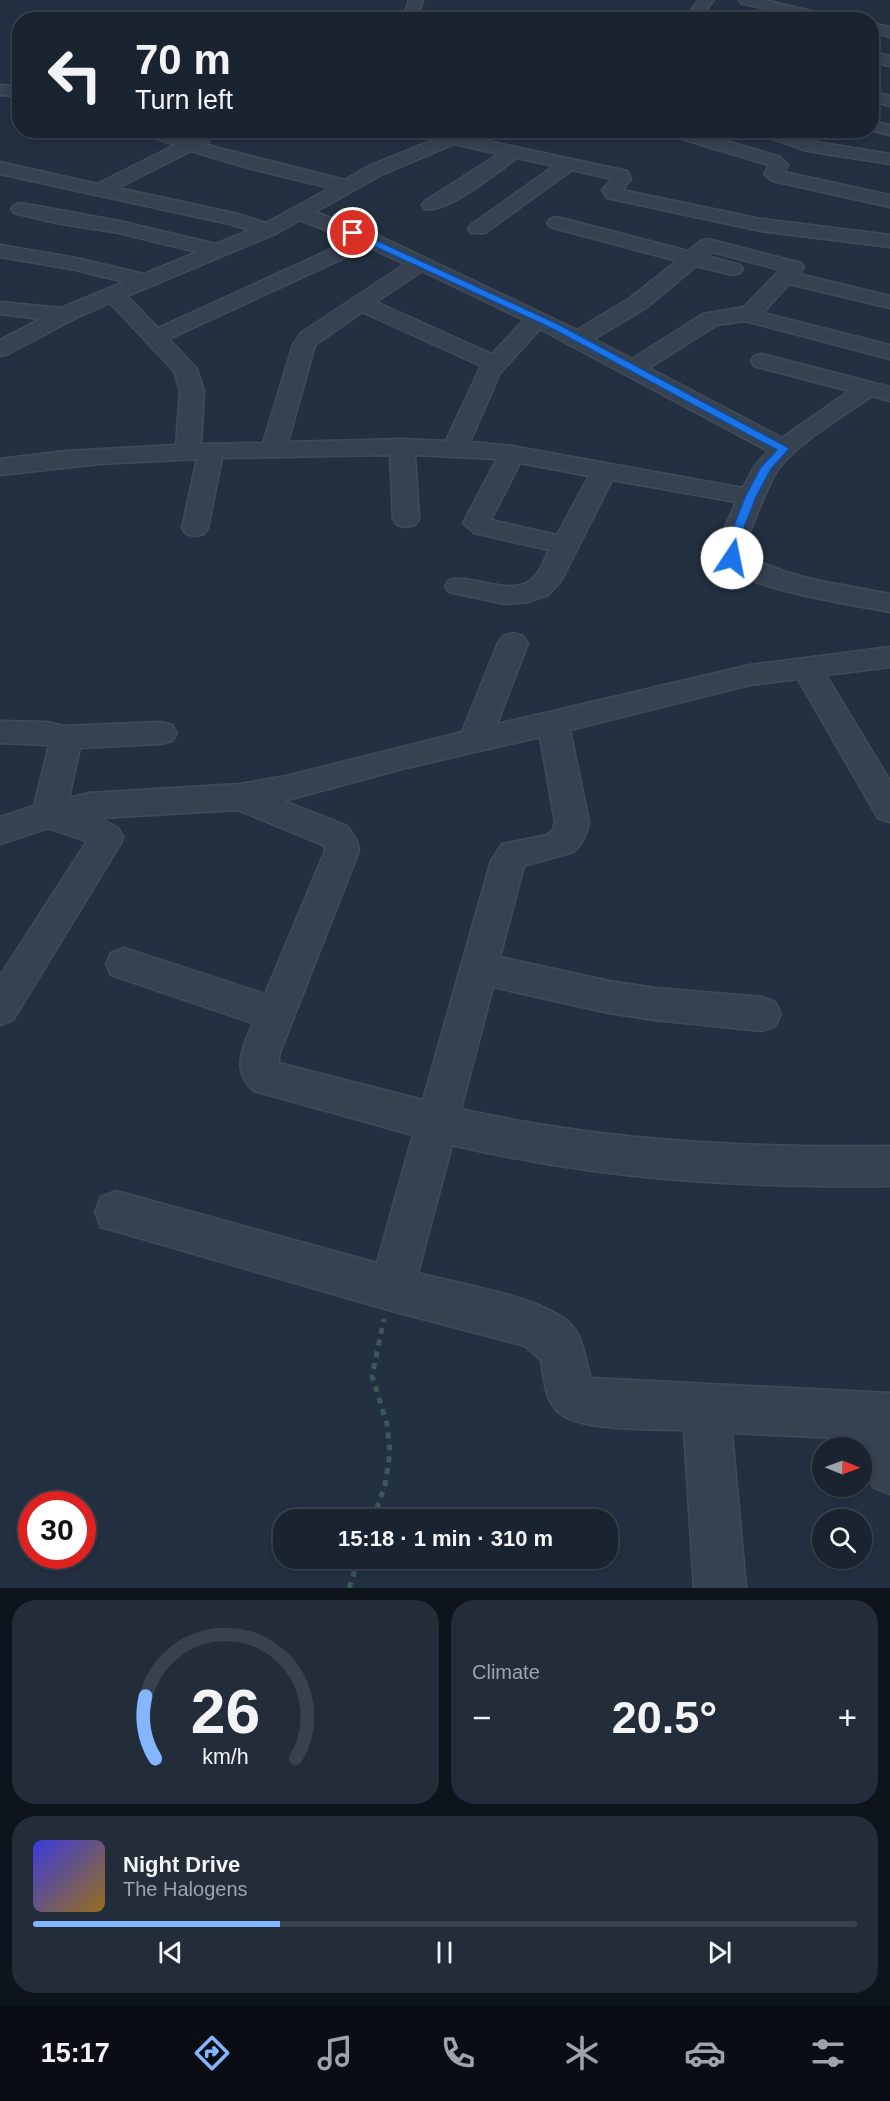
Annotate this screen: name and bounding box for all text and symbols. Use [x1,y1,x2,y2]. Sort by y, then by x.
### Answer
icon: left [36,36,114,114]
text: 70 m [135,36,231,83]
text: Turn left [135,85,233,115]
pin [327,207,378,258]
icon: arrive [336,216,369,249]
position arrow [700,526,764,590]
north arrow [812,1437,872,1497]
map controls [812,1437,872,1569]
speed limit sign: 30 [18,1491,96,1569]
button: search [812,1509,872,1569]
text: 15:18 · 1 min · 310 m [338,1526,553,1551]
text: Climate [472,1661,540,1683]
text: 26 [191,1677,260,1746]
text: 20.5° [612,1692,717,1743]
text: − [472,1699,491,1736]
text: + [838,1699,857,1736]
text: km/h [202,1745,249,1769]
text: Night Drive [123,1852,240,1877]
text: The Halogens [123,1878,248,1900]
icon: previous [154,1936,187,1969]
icon: pause [428,1936,461,1969]
icon: next [703,1936,736,1969]
icon: directions [191,2032,233,2074]
icon: music [314,2032,356,2074]
icon: phone [437,2032,479,2074]
icon: climate [561,2032,603,2074]
icon: car [684,2032,726,2074]
icon: filters [807,2032,849,2074]
text: 15:17 [41,2038,110,2068]

